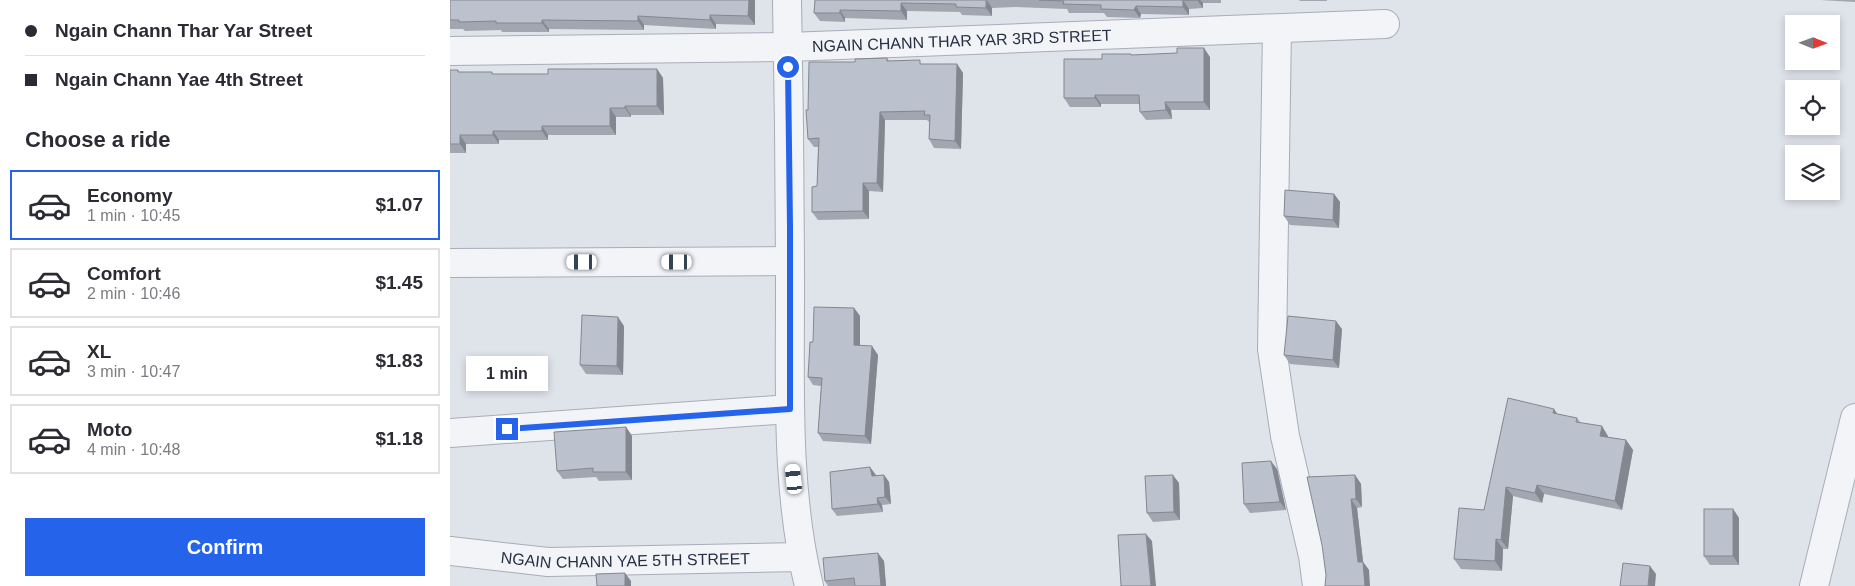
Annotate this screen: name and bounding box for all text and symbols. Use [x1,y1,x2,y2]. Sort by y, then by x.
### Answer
north arrow [1785,15,1840,70]
map controls [1785,15,1840,200]
text: Ngain Chann Thar Yar Street [55,20,312,41]
street label: NGAIN CHANN THAR YAR 3RD STREET [812,26,1112,55]
route start [777,56,799,78]
text: Ngain Chann Yae 4th Street [55,69,303,90]
button: locate [1785,80,1840,135]
text: Choose a ride [25,127,170,152]
button: layers [1785,145,1840,200]
icon: car [27,183,72,228]
text: Economy [87,185,173,206]
text: $1.07 [375,194,423,215]
text: 1 min · 10:45 [87,207,180,224]
car [567,255,597,270]
car [662,255,692,270]
icon: car [27,261,72,306]
text: Comfort [87,263,161,284]
text: $1.45 [375,272,423,293]
text: 2 min · 10:46 [87,285,180,302]
icon: car [27,339,72,384]
text: XL [87,341,111,362]
text: $1.83 [375,350,423,371]
callout: 1 min [466,356,548,392]
text: 3 min · 10:47 [87,363,180,380]
text: 1 min [486,365,528,382]
icon: car [27,417,72,462]
route end [496,418,518,440]
text: Moto [87,419,132,440]
text: $1.18 [375,428,423,449]
text: 4 min · 10:48 [87,441,180,458]
car [784,463,803,495]
button: Confirm [25,518,425,576]
street label: NGAIN CHANN YAE 5TH STREET [500,548,750,571]

